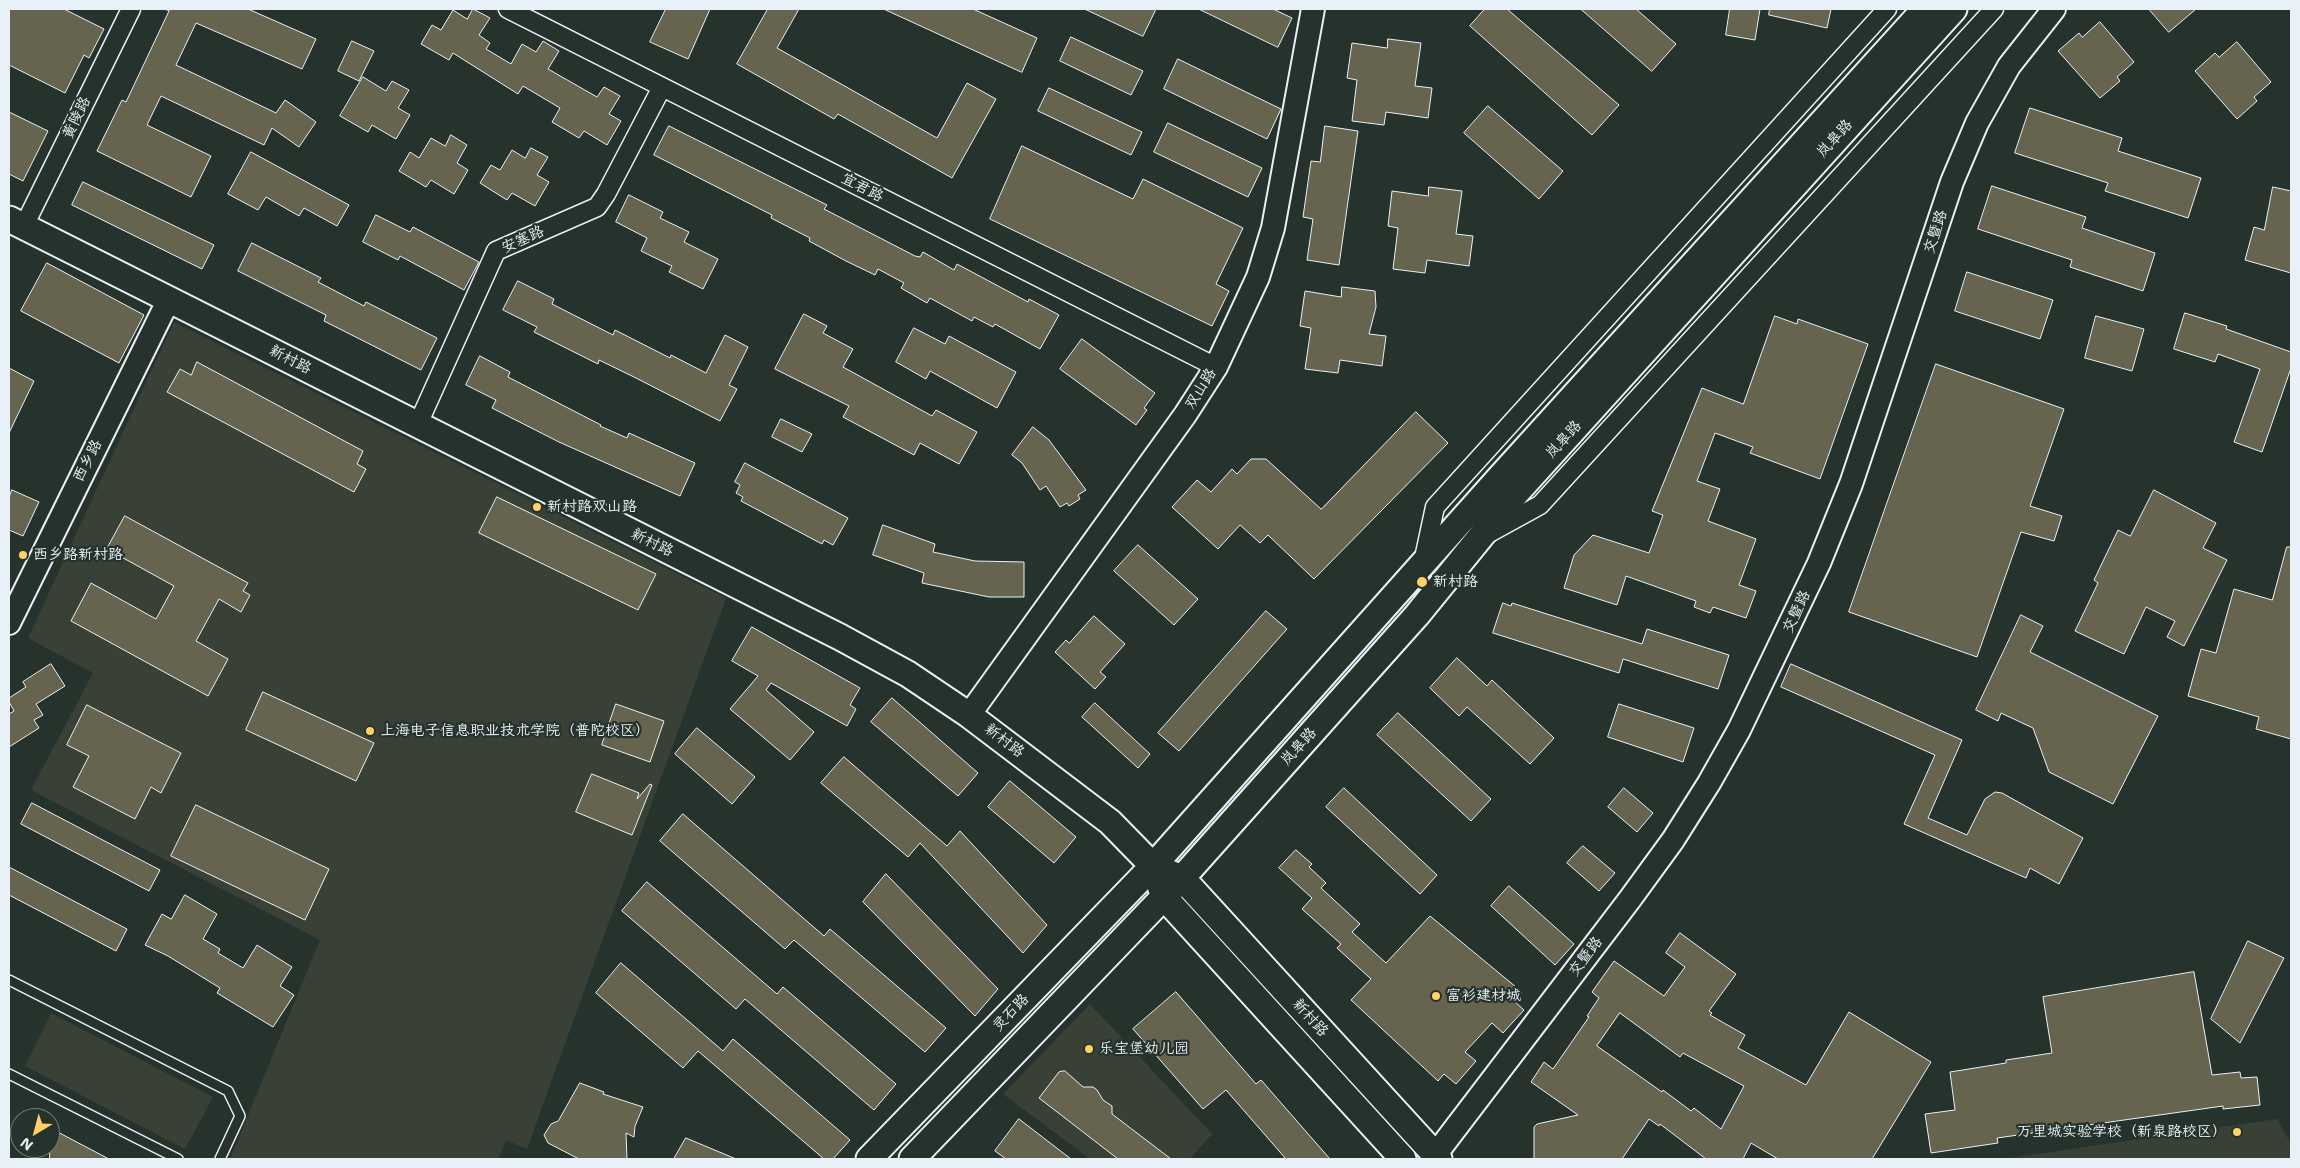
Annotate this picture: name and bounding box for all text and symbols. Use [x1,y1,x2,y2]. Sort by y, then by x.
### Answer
street label: 黄陵路 [59,94,95,142]
street label: 岚皋路 [1813,116,1857,162]
street label: 宜君路 [838,170,886,206]
street label: 交暨路 [1920,208,1952,256]
street label: 安塞路 [499,222,547,258]
street label: 新村路 [266,342,314,378]
street label: 双山路 [1181,365,1221,413]
street label: 岚皋路 [1542,417,1586,463]
street label: 西乡路 [70,437,106,485]
place label: 新村路双山路 [547,498,637,516]
marker: 新村路双山路 [531,501,543,513]
street label: 新村路 [628,525,676,561]
place label: 西乡路新村路 [33,546,123,564]
marker: 西乡路新村路 [17,549,29,561]
place label: 新村路 [1433,573,1478,591]
marker: 新村路 [1415,575,1429,589]
street label: 交暨路 [1779,588,1815,636]
street label: 新村路 [981,720,1027,762]
place label: 上海电子信息职业技术学院（普陀校区） [380,722,650,740]
street label: 岚皋路 [1277,724,1321,770]
marker: 上海电子信息职业技术学院（普陀校区） [364,725,376,737]
street label: 交暨路 [1565,934,1607,980]
place label: 富衫建材城 [1446,987,1521,1005]
marker: 富衫建材城 [1430,990,1442,1002]
street label: 灵石路 [989,991,1033,1035]
street label: 新村路 [1288,995,1332,1041]
place label: 乐宝堡幼儿园 [1099,1040,1189,1058]
marker: 乐宝堡幼儿园 [1083,1043,1095,1055]
north arrow [10,1108,60,1158]
place label: 万里城实验学校（新泉路校区） [2017,1123,2227,1141]
marker: 万里城实验学校（新泉路校区） [2231,1126,2243,1138]
text: N [17,1134,36,1155]

